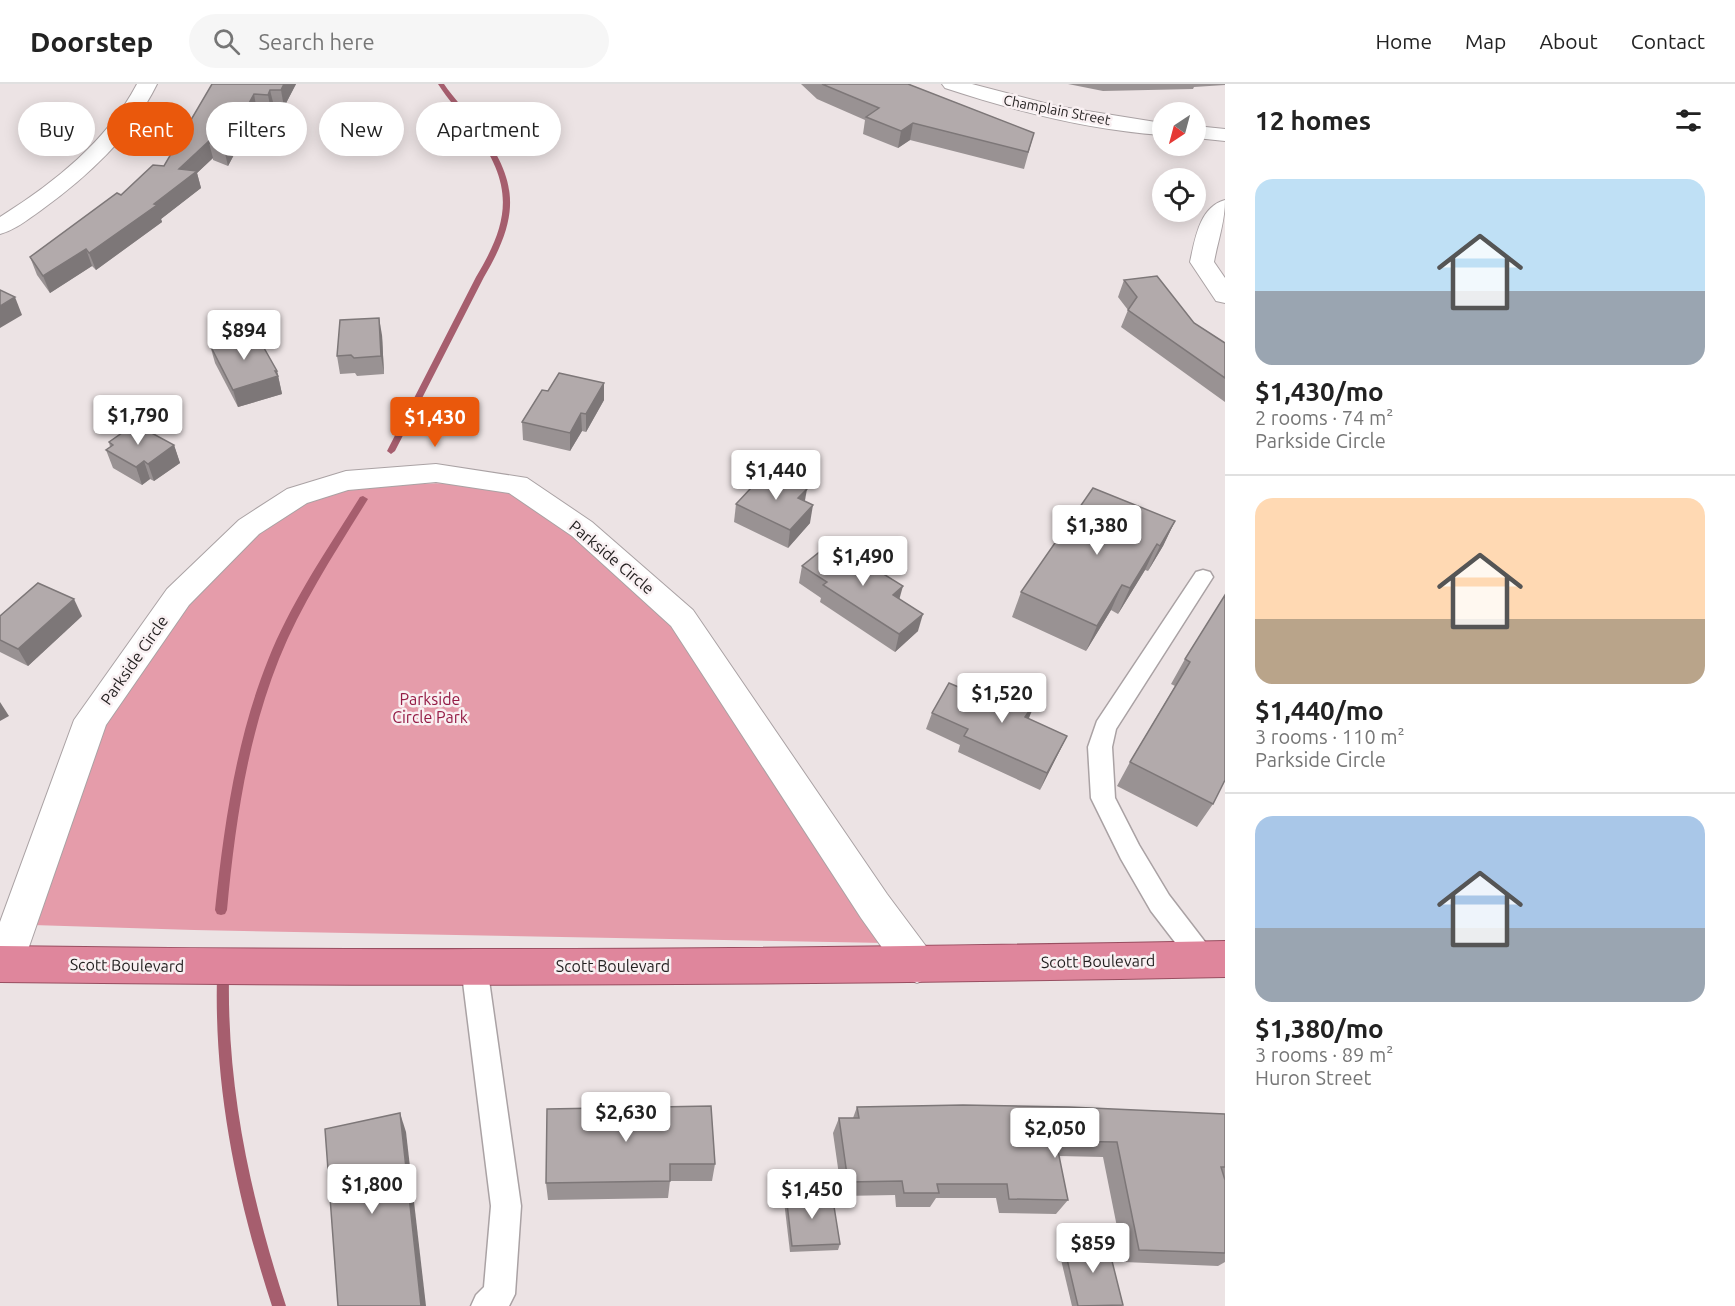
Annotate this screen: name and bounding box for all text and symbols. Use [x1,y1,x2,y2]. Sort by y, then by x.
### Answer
search box [189,14,609,68]
icon: search [210,25,243,58]
text: Doorstep [30,26,153,57]
text: Search here [258,29,375,54]
text: Home [1375,29,1432,53]
text: Map [1465,29,1506,53]
text: About [1539,29,1598,53]
text: Contact [1631,29,1705,53]
street label: Champlain Street [1002,92,1112,128]
chip: Buy [18,102,95,156]
chip: Rent [107,102,194,156]
chip: Filters [206,102,307,156]
chip: New [319,102,404,156]
chip: Apartment [416,102,561,156]
north arrow [1152,102,1206,156]
map controls [1152,102,1206,222]
icon: filters [1672,104,1705,137]
text: 12 homes [1255,106,1371,135]
button: locate [1152,168,1206,222]
icon: home [1426,218,1534,326]
pin: $894 [208,310,280,361]
text: $894 [221,318,267,341]
text: $1,430/mo [1255,377,1384,406]
pin: $1,790 [89,395,187,446]
pin: $1,430 [386,397,484,448]
text: $1,790 [107,403,169,426]
text: $1,430 [404,405,466,428]
text: 2 rooms · 74 m² [1255,406,1393,429]
text: Parkside Circle [1255,429,1386,452]
pin: $1,440 [727,450,825,501]
text: $1,440 [745,458,807,481]
pin: $1,380 [1048,505,1146,556]
text: $1,380 [1066,513,1128,536]
street label: Parkside Circle [566,516,658,598]
pin: $1,490 [814,536,912,587]
icon: home [1426,537,1534,645]
text: $1,490 [832,544,894,567]
street label: Parkside Circle [97,612,171,708]
pin: $1,520 [953,673,1051,724]
text: $1,520 [971,681,1033,704]
park label: Parkside Circle Park [392,690,468,726]
text: $1,440/mo [1255,696,1384,725]
text: 3 rooms · 110 m² [1255,725,1405,748]
text: Parkside Circle [1255,748,1386,771]
icon: home [1426,855,1534,963]
street label: Scott Boulevard [1041,951,1155,971]
street label: Scott Boulevard [70,955,184,975]
street label: Scott Boulevard [556,957,670,975]
text: $1,380/mo [1255,1014,1384,1043]
text: 3 rooms · 89 m² [1255,1043,1393,1066]
text: Huron Street [1255,1066,1371,1089]
pin: $2,630 [577,1092,675,1143]
text: $2,630 [595,1100,657,1123]
pin: $2,050 [1006,1108,1104,1159]
text: $2,050 [1024,1116,1086,1139]
pin: $1,800 [323,1164,421,1215]
pin: $1,450 [763,1169,861,1220]
text: $1,800 [341,1172,403,1195]
text: $1,450 [781,1177,843,1200]
pin: $859 [1057,1223,1129,1274]
text: $859 [1070,1231,1116,1254]

